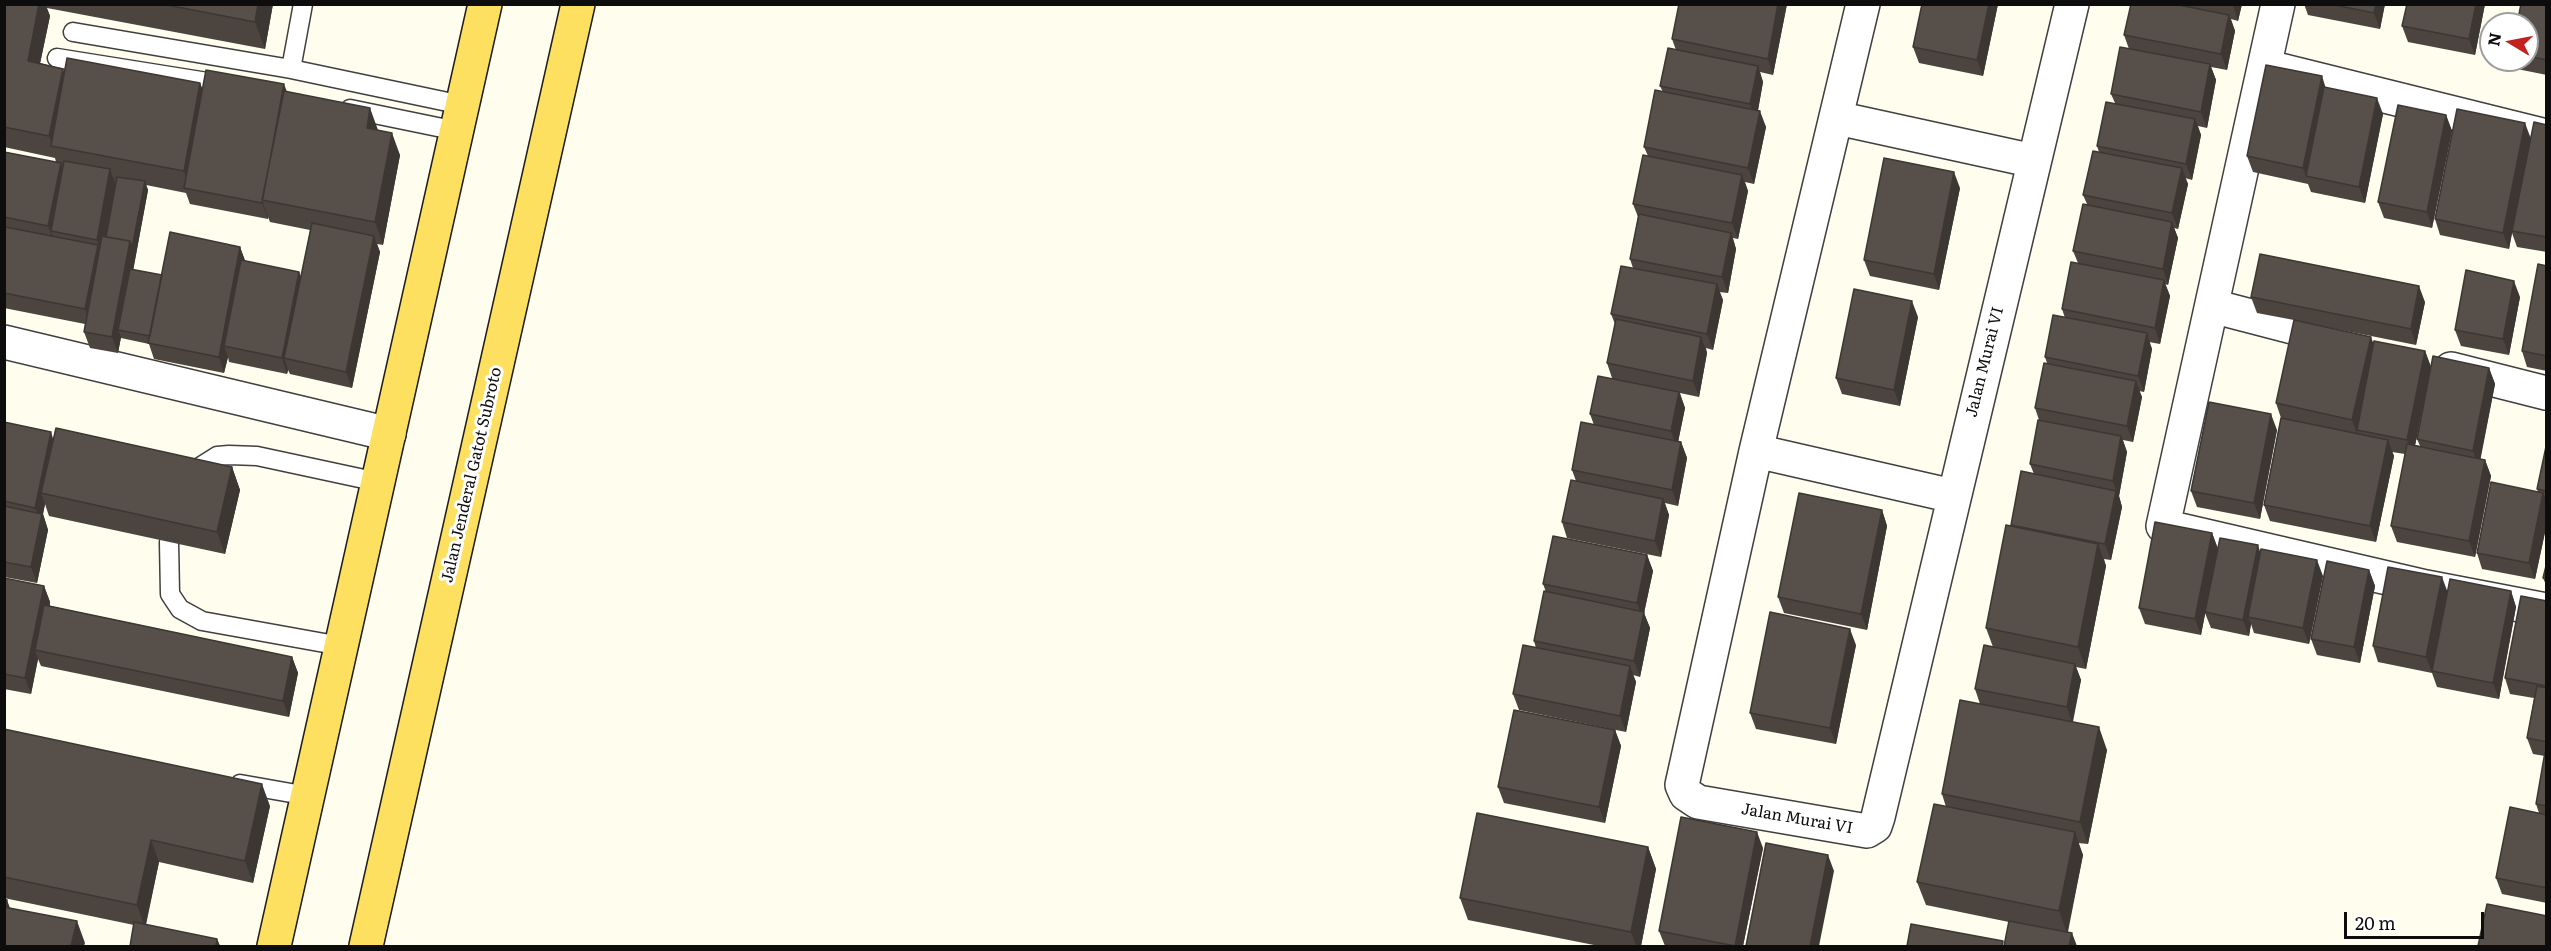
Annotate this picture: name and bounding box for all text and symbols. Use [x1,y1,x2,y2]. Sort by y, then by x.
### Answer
north arrow [2479,12,2539,72]
text: N [2480,31,2506,48]
street label: Jalan Murai VI [1962,305,2008,419]
street label: Jalan Jenderal Gatot Subroto [438,365,506,585]
street label: Jalan Murai VI [1740,800,1854,838]
scale bar [2347,900,2486,938]
text: 20 m [2355,909,2396,936]

